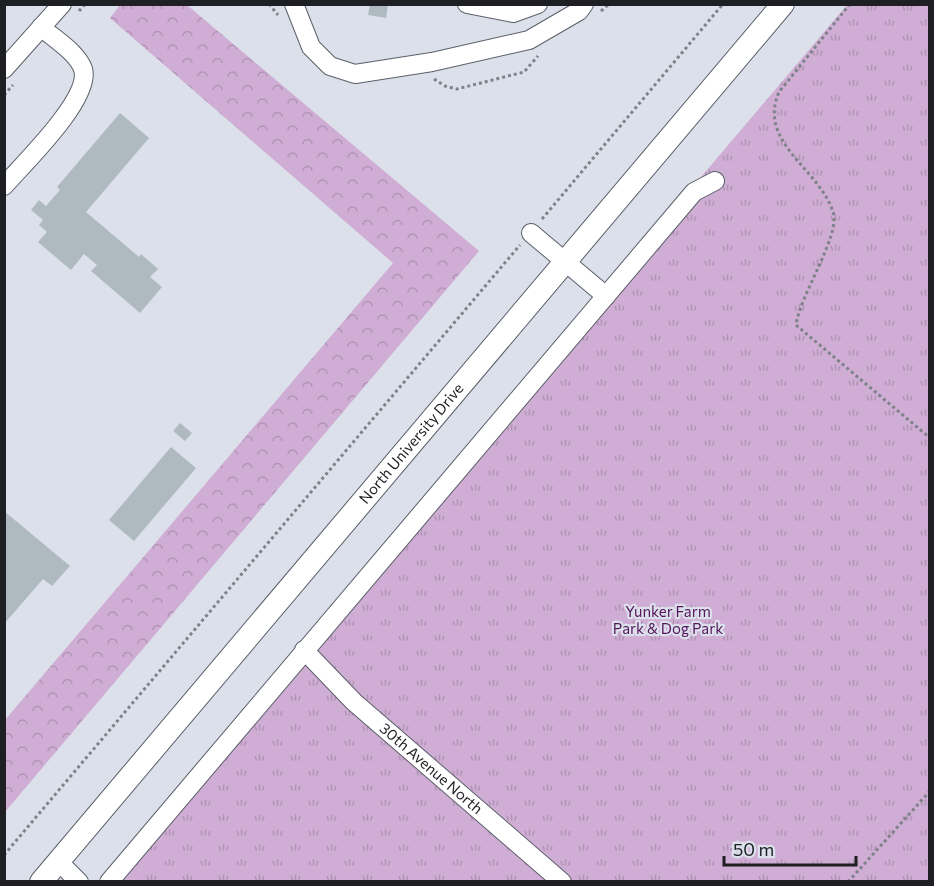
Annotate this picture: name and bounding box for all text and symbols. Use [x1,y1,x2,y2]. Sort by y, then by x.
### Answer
street label: North University Drive [355,379,467,507]
park label: Yunker Farm Park & Dog Park [613,602,723,637]
street label: 30th Avenue North [377,719,487,817]
scale bar [724,829,856,867]
text: 50 m [733,838,774,860]

